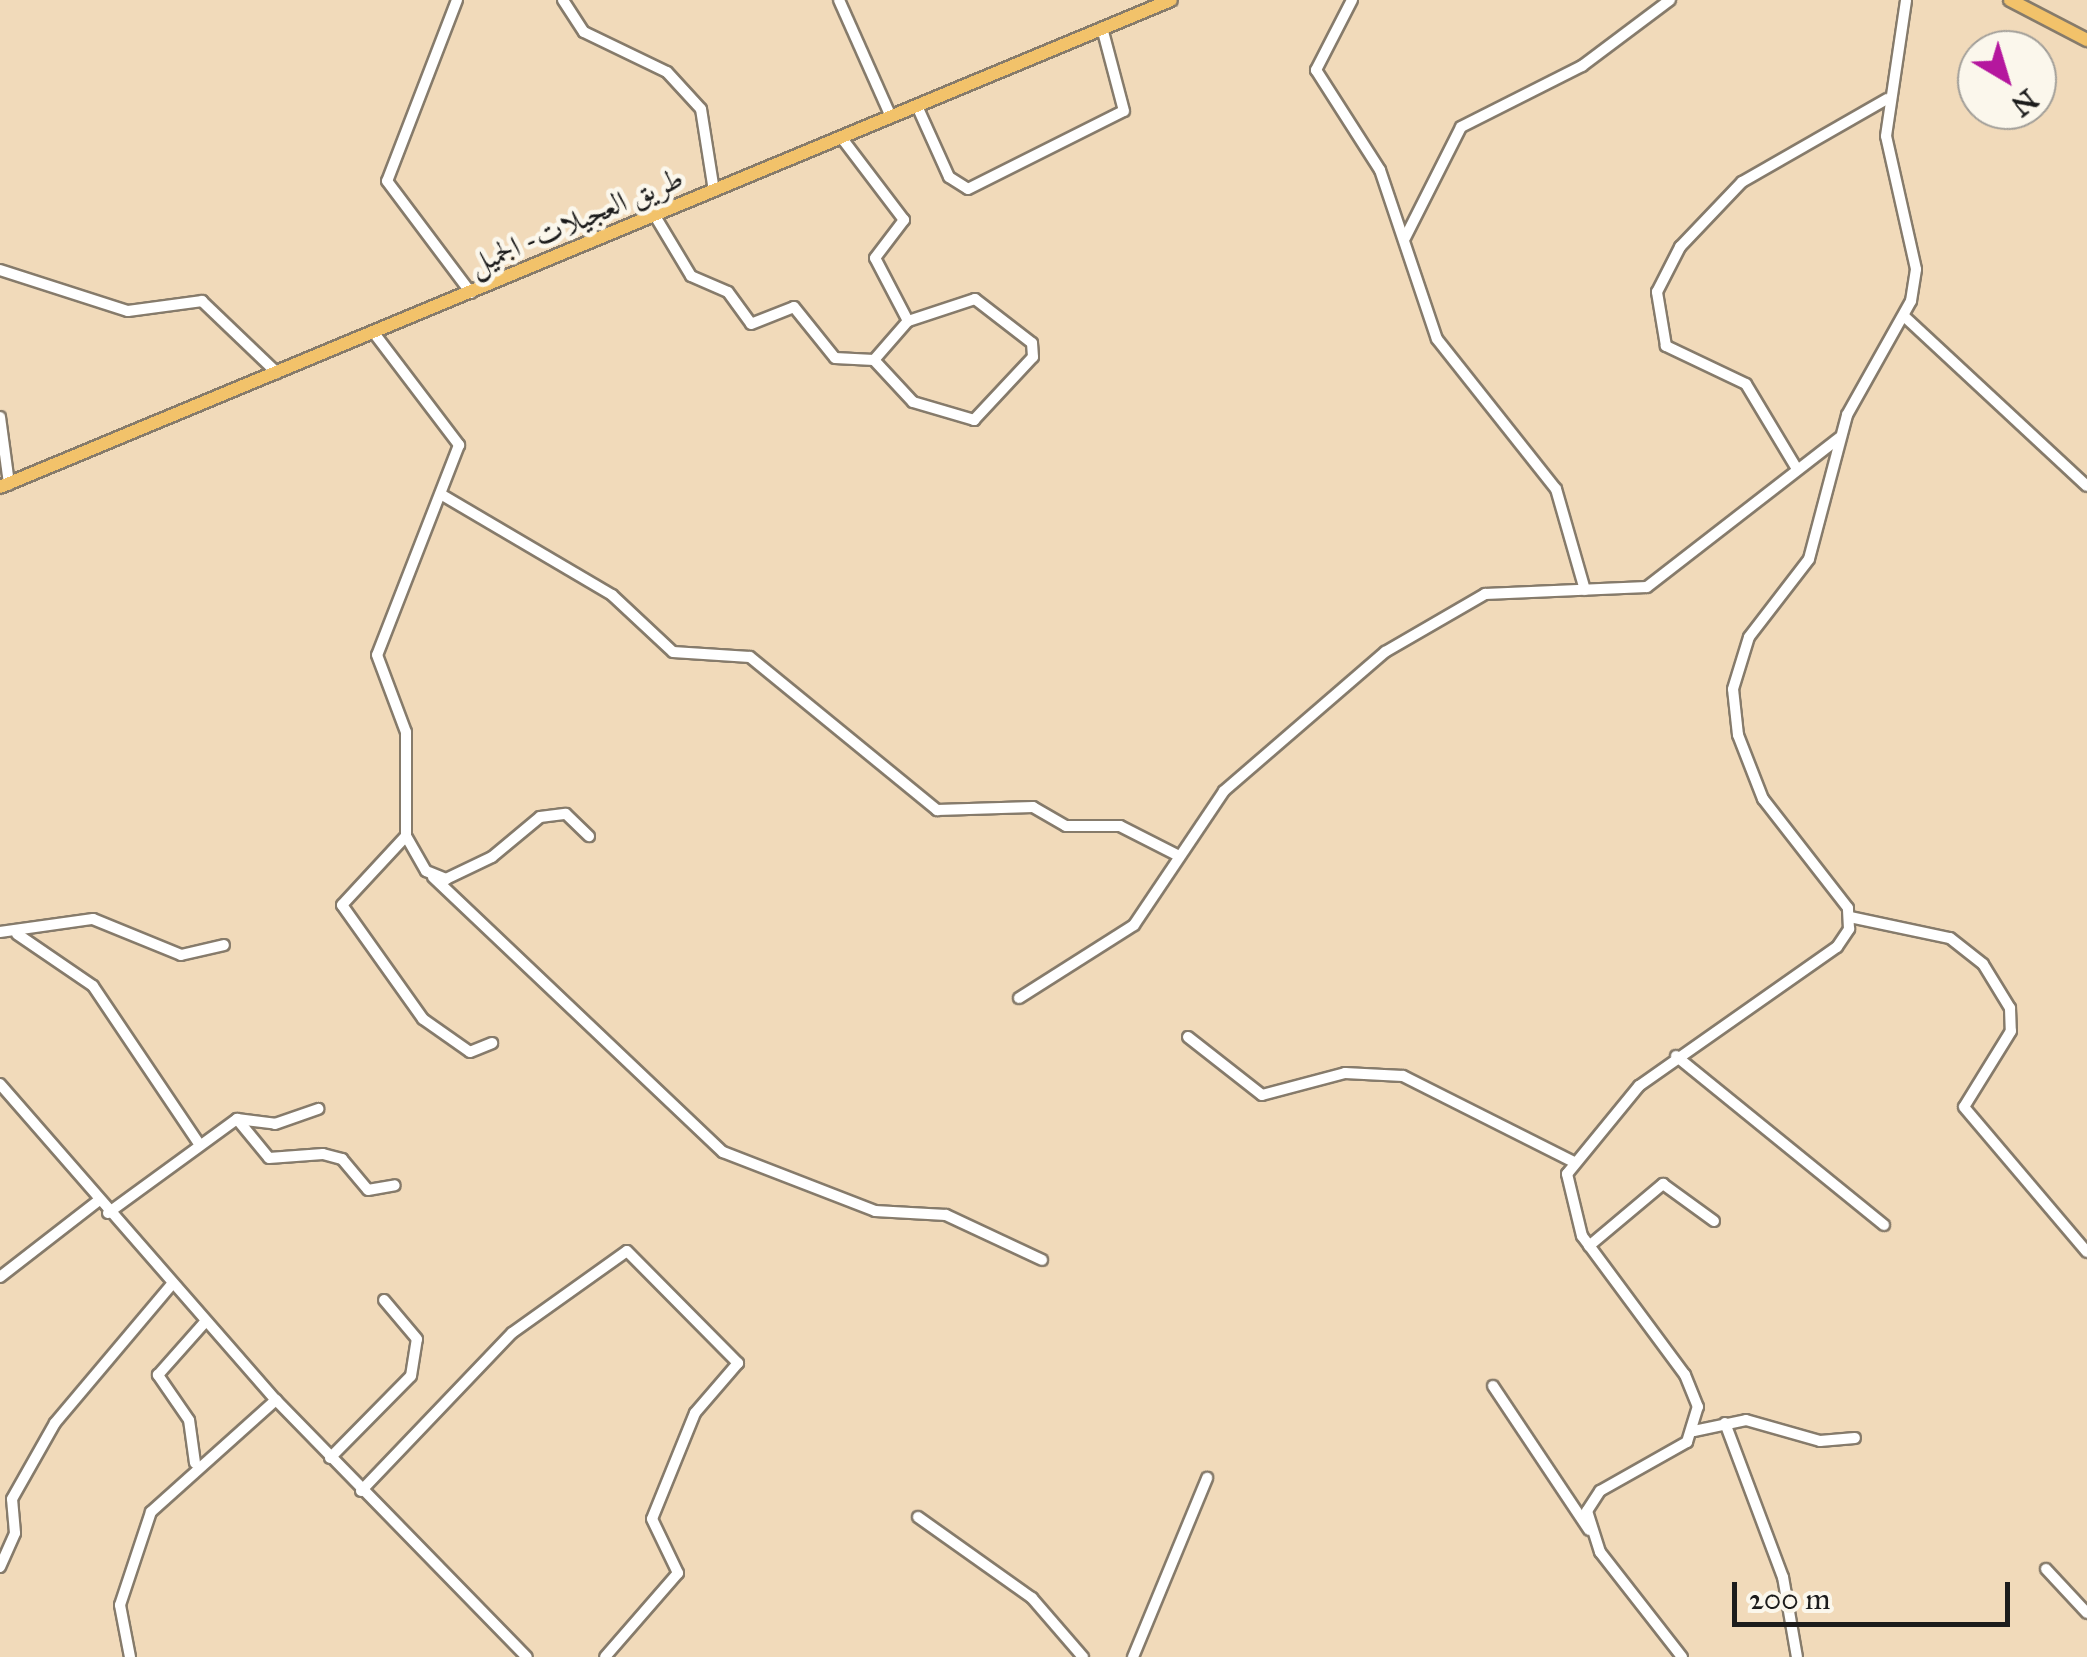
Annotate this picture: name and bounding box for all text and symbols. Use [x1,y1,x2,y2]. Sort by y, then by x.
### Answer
north arrow [1957,30,2057,130]
text: N [2004,81,2045,124]
street label: طريق العجيلات- الجميل [463,160,689,282]
scale bar [1737,1562,2014,1624]
text: 200 m [1749,1581,1830,1617]

